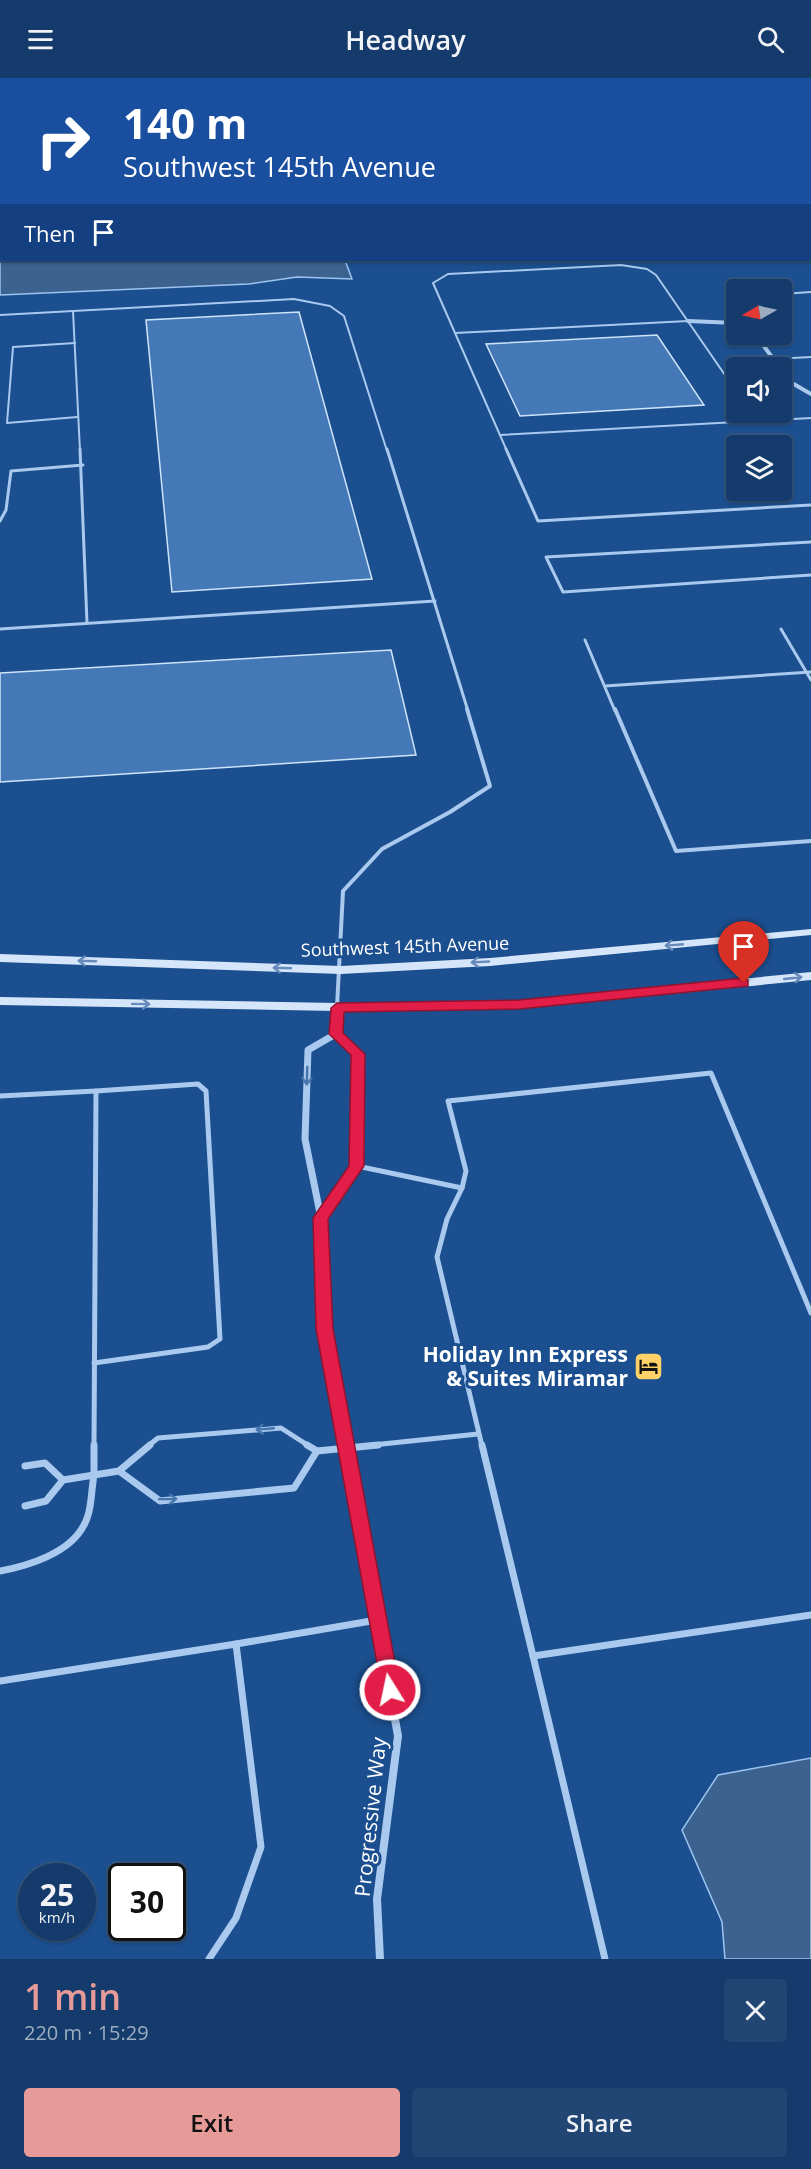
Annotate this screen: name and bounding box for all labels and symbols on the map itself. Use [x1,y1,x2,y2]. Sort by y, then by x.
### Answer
north arrow [726,279,792,345]
pin [718,921,769,983]
street label: Southwest 145th Avenue [300,930,510,962]
one-way arrow [664,940,684,951]
one-way arrow [78,955,98,966]
one-way arrow [470,957,490,968]
one-way arrow [273,962,293,973]
one-way arrow [783,972,803,983]
one-way arrow [131,998,151,1009]
one-way arrow [301,1066,313,1086]
place label: Holiday Inn Express & Suites Miramar [423,1340,628,1392]
hotel icon: Holiday Inn Express & Suites Miramar [633,1350,665,1382]
one-way arrow [256,1424,276,1435]
one-way arrow [158,1493,178,1505]
position arrow [358,1658,422,1722]
street label: Progressive Way [348,1735,392,1898]
speed limit sign: 30 [108,1863,186,1941]

